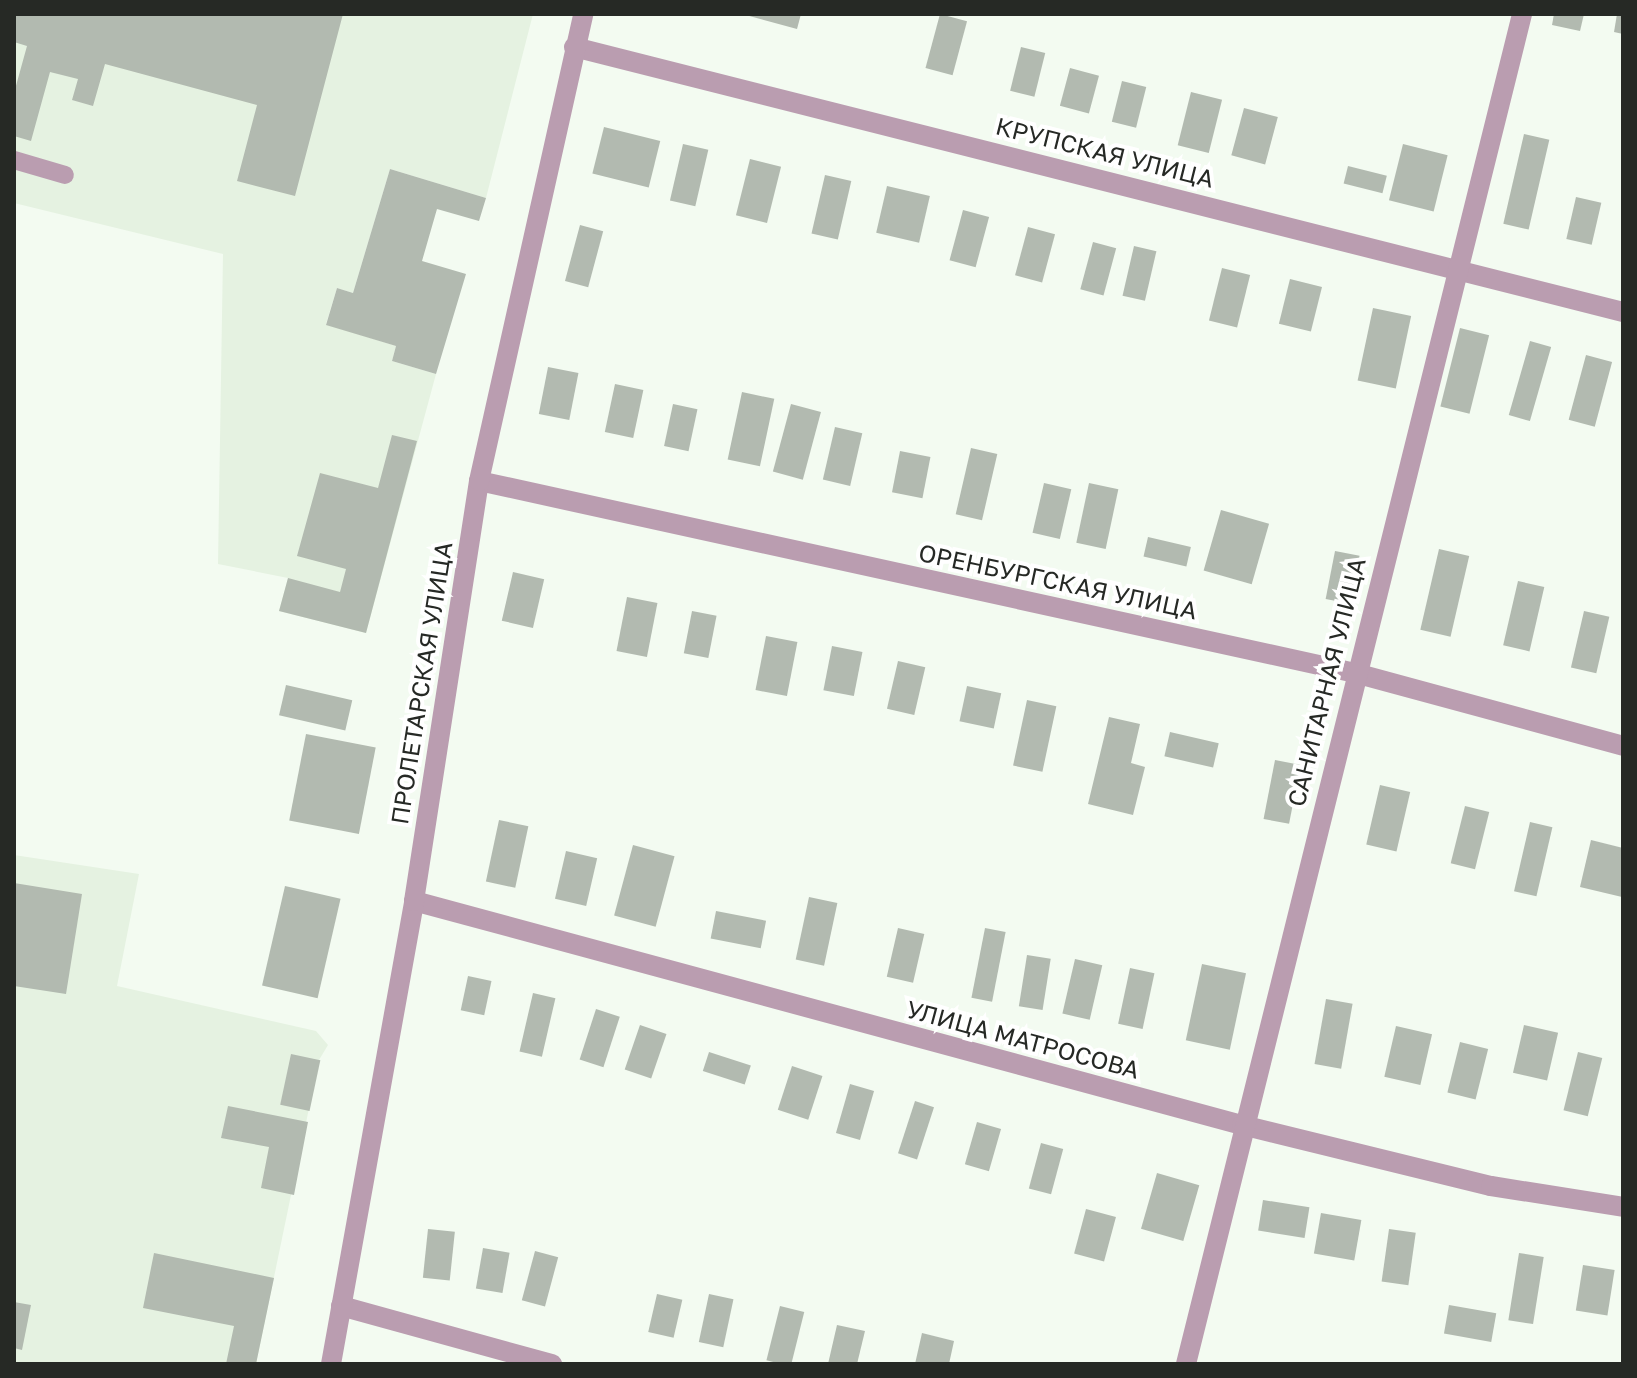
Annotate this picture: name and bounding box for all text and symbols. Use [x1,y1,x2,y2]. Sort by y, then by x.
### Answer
street label: КРУПСКАЯ УЛИЦА [993,111,1217,193]
street label: ОРЕНБУРГСКАЯ УЛИЦА [916,537,1200,625]
street label: ПРОЛЕТАРСКАЯ УЛИЦА [384,540,458,826]
street label: САНИТАРНАЯ УЛИЦА [1281,555,1371,809]
street label: УЛИЦА МАТРОСОВА [903,994,1143,1084]

